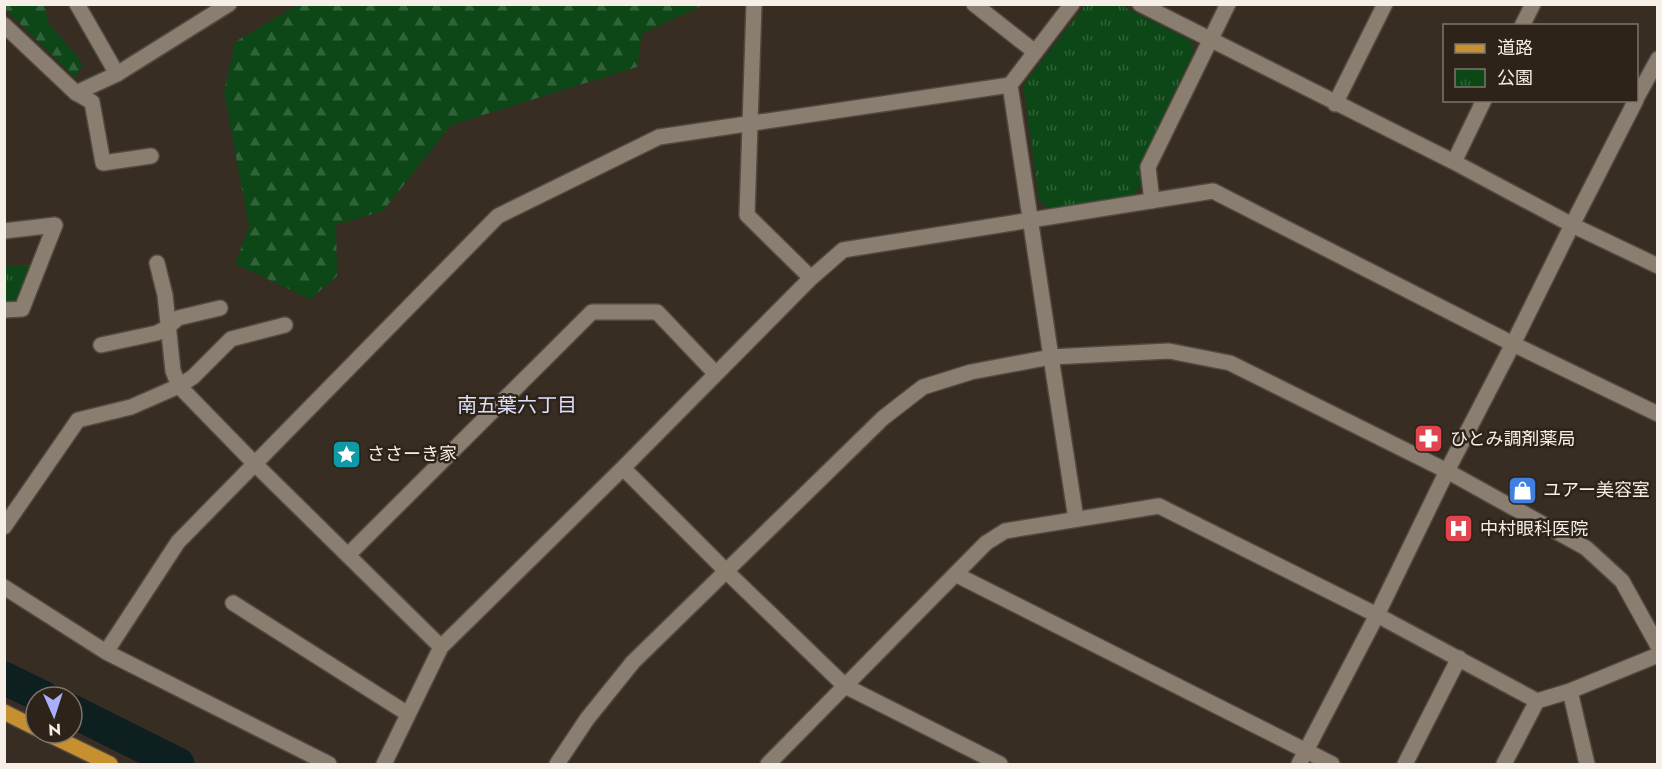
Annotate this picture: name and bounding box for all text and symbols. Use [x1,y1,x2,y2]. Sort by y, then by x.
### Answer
legend [1443,24,1638,102]
text: 道路 [1497,35,1533,61]
text: 公園 [1497,65,1533,91]
district label: 南五葉六丁目 [457,391,577,420]
pharmacy icon: ひとみ調剤薬局 [1413,423,1445,455]
place label: ひとみ調剤薬局 [1450,426,1575,452]
place icon: ささーき家 [330,438,362,470]
place label: ささーき家 [367,441,457,467]
shop icon: ユアー美容室 [1506,474,1538,506]
place label: ユアー美容室 [1543,477,1650,503]
hospital icon: 中村眼科医院 [1443,513,1475,545]
place label: 中村眼科医院 [1480,516,1588,542]
north arrow [24,685,84,745]
text: N [48,718,62,741]

